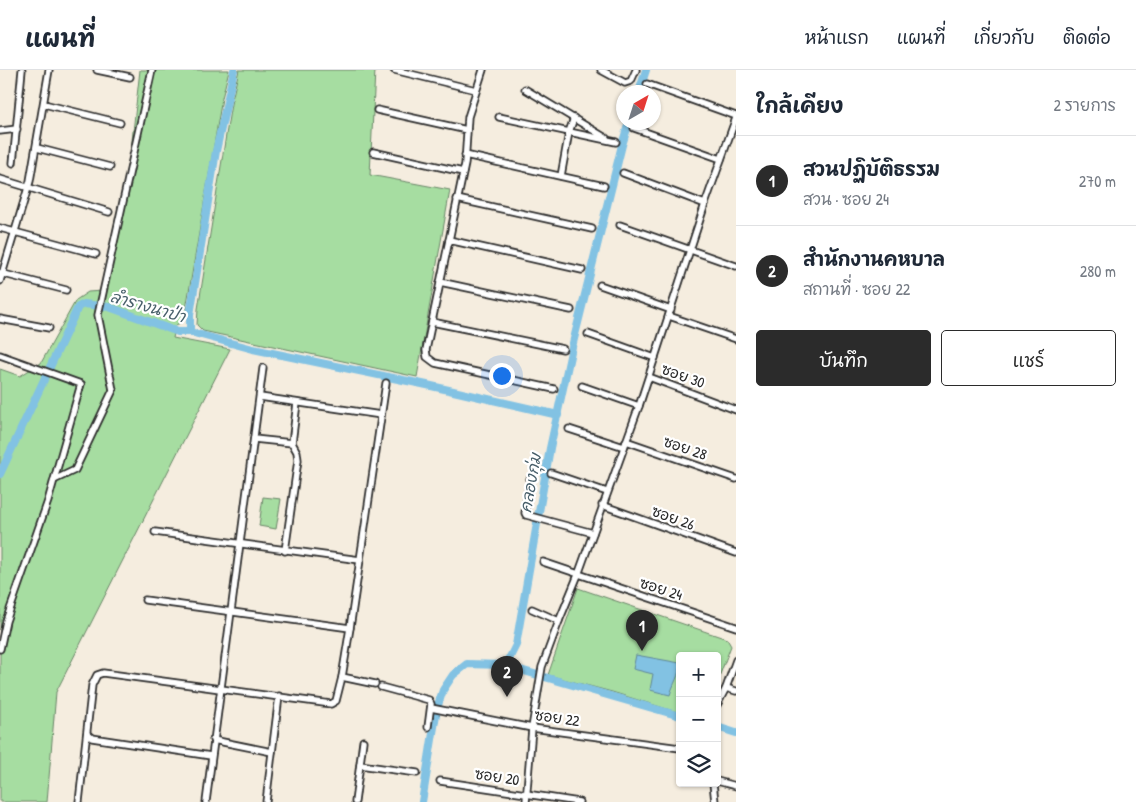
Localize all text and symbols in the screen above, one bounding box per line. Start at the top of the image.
text: แผนที่ [25,22,95,54]
text: หน้าแรก [805,25,869,50]
text: แผนที่ [897,25,945,50]
text: เกี่ยวกับ [973,25,1035,50]
text: ติดต่อ [1063,25,1111,50]
north arrow [616,85,661,130]
text: ใกล้เคียง [756,91,843,120]
text: 2 รายการ [1054,94,1116,116]
text: สวนปฏิบัติธรรม [803,156,940,182]
text: 1 [769,170,775,192]
text: 270 m [1079,170,1116,192]
text: สวน · ซอย 24 [803,188,889,210]
text: สำนักงานคหบาล [803,246,945,272]
text: 2 [768,260,776,282]
text: 280 m [1080,260,1116,282]
text: สถานที่ · ซอย 22 [803,278,910,300]
water label: ลำรางนาป่า [108,285,189,327]
button: บันทึก [756,330,931,386]
button: แชร์ [941,330,1116,386]
street label: ซอย 30 [659,358,708,393]
your location [489,363,515,389]
street label: ซอย 28 [660,430,710,465]
water label: คลองกุ่ม [514,451,548,515]
street label: ซอย 26 [649,500,698,535]
street label: ซอย 24 [637,572,686,605]
pin: 1 [626,610,658,651]
map controls [676,652,721,787]
button: + [676,652,721,697]
pin: 2 [491,656,523,697]
button: − [676,697,721,742]
street label: ซอย 22 [533,704,581,731]
button: layers [676,742,721,787]
street label: ซอย 20 [473,763,521,790]

